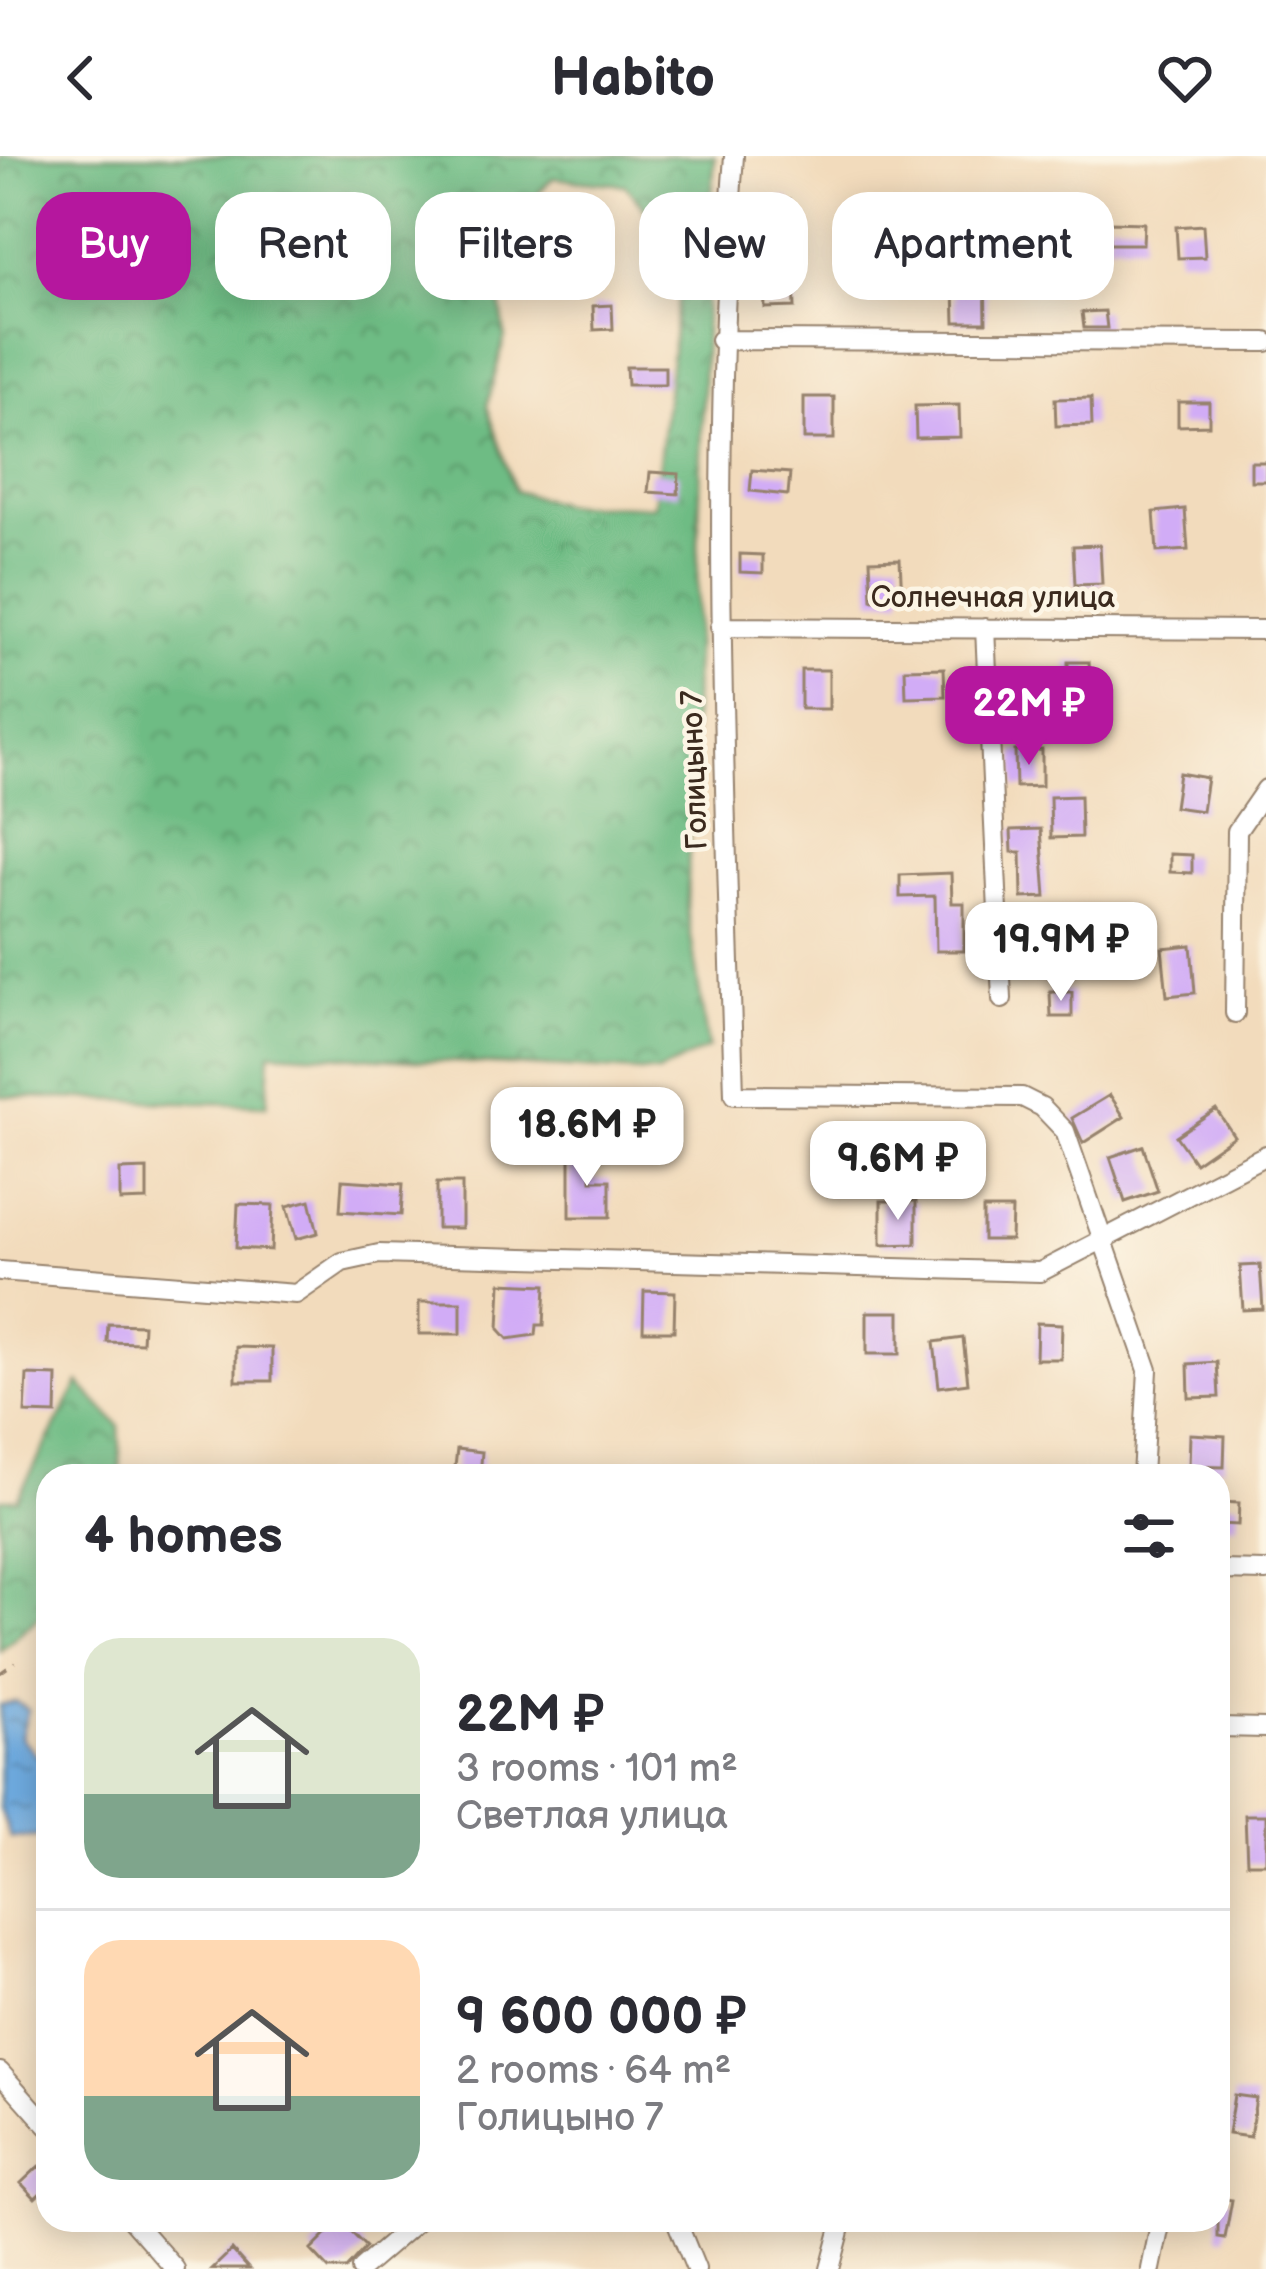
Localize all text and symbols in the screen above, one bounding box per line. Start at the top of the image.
icon: back [48,45,114,111]
icon: heart [1152,45,1218,111]
text: Habito [551,46,715,111]
chip: Buy [36,192,191,300]
chip: Rent [215,192,391,300]
chip: Filters [415,192,615,300]
chip: New [639,192,808,300]
chip: Apartment [832,192,1114,300]
street label: Солнечная улица [871,580,1115,616]
pin: 22M ₽ [945,666,1113,768]
text: 22M ₽ [972,681,1086,728]
street label: Голицыно 7 [674,689,716,850]
pin: 19.9M ₽ [950,902,1172,1004]
text: 19.9M ₽ [992,917,1130,964]
pin: 18.6M ₽ [476,1087,698,1189]
text: 18.6M ₽ [518,1102,656,1149]
pin: 9.6M ₽ [800,1121,996,1223]
text: 9.6M ₽ [837,1136,959,1183]
icon: filters [1116,1503,1182,1569]
text: 4 homes [84,1506,283,1567]
text: 22M ₽ [456,1685,605,1746]
icon: home [180,1686,324,1830]
text: 3 rooms · 101 m² [456,1746,738,1793]
text: Светлая улица [456,1793,728,1840]
text: 9 600 000 ₽ [456,1987,747,2048]
icon: home [180,1988,324,2132]
text: 2 rooms · 64 m² [456,2048,731,2095]
text: Голицыно 7 [456,2095,664,2142]

